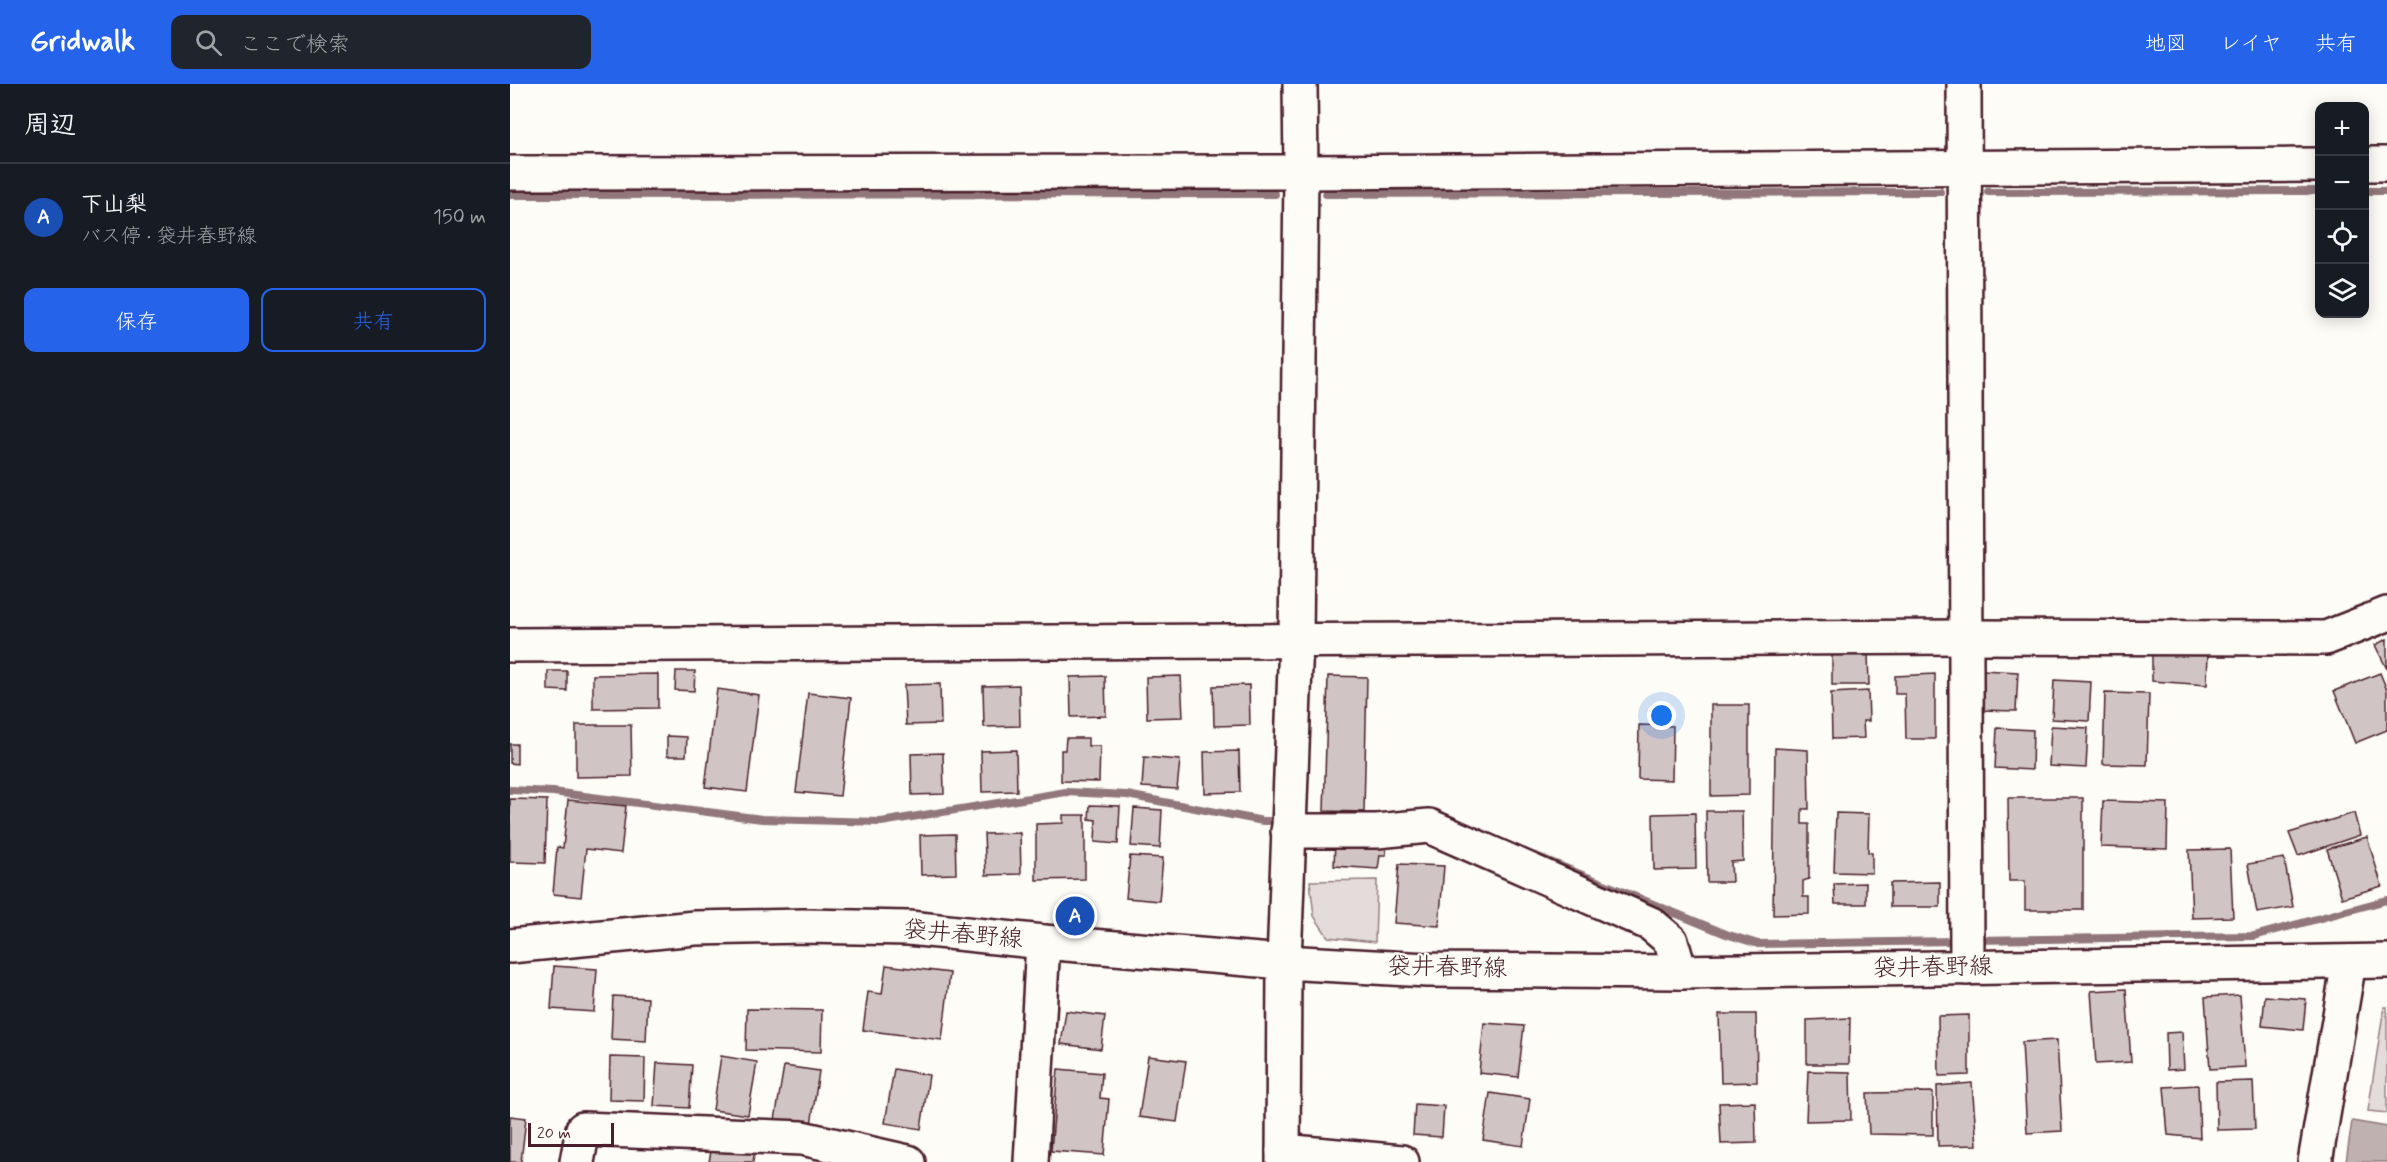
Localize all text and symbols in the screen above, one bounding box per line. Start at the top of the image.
search box [171,15,591,69]
text: Gridwalk [30,24,135,61]
icon: search [192,26,225,59]
text: 地図 [2145,30,2187,58]
text: レイヤ [2220,30,2282,58]
text: 共有 [2315,30,2357,58]
text: ここで検索 [240,31,350,59]
map controls [2315,102,2369,318]
button: + [2315,102,2369,156]
text: 周辺 [24,109,76,143]
button: − [2315,156,2369,210]
text: 下山梨 [81,191,147,219]
text: A [37,204,50,231]
text: 150 m [433,204,486,231]
button: locate [2315,210,2369,264]
text: バス停 · 袋井春野線 [81,223,256,250]
button: layers [2315,264,2369,318]
button: 保存 [24,288,249,352]
button: 共有 [261,288,486,352]
your location [1647,701,1676,730]
pin: A [1056,894,1094,938]
street label: 袋井春野線 [902,914,1024,956]
street label: 袋井春野線 [1387,951,1507,985]
street label: 袋井春野線 [1873,951,1993,985]
scale bar [528,1120,614,1148]
text: 20 m [537,1123,571,1144]

